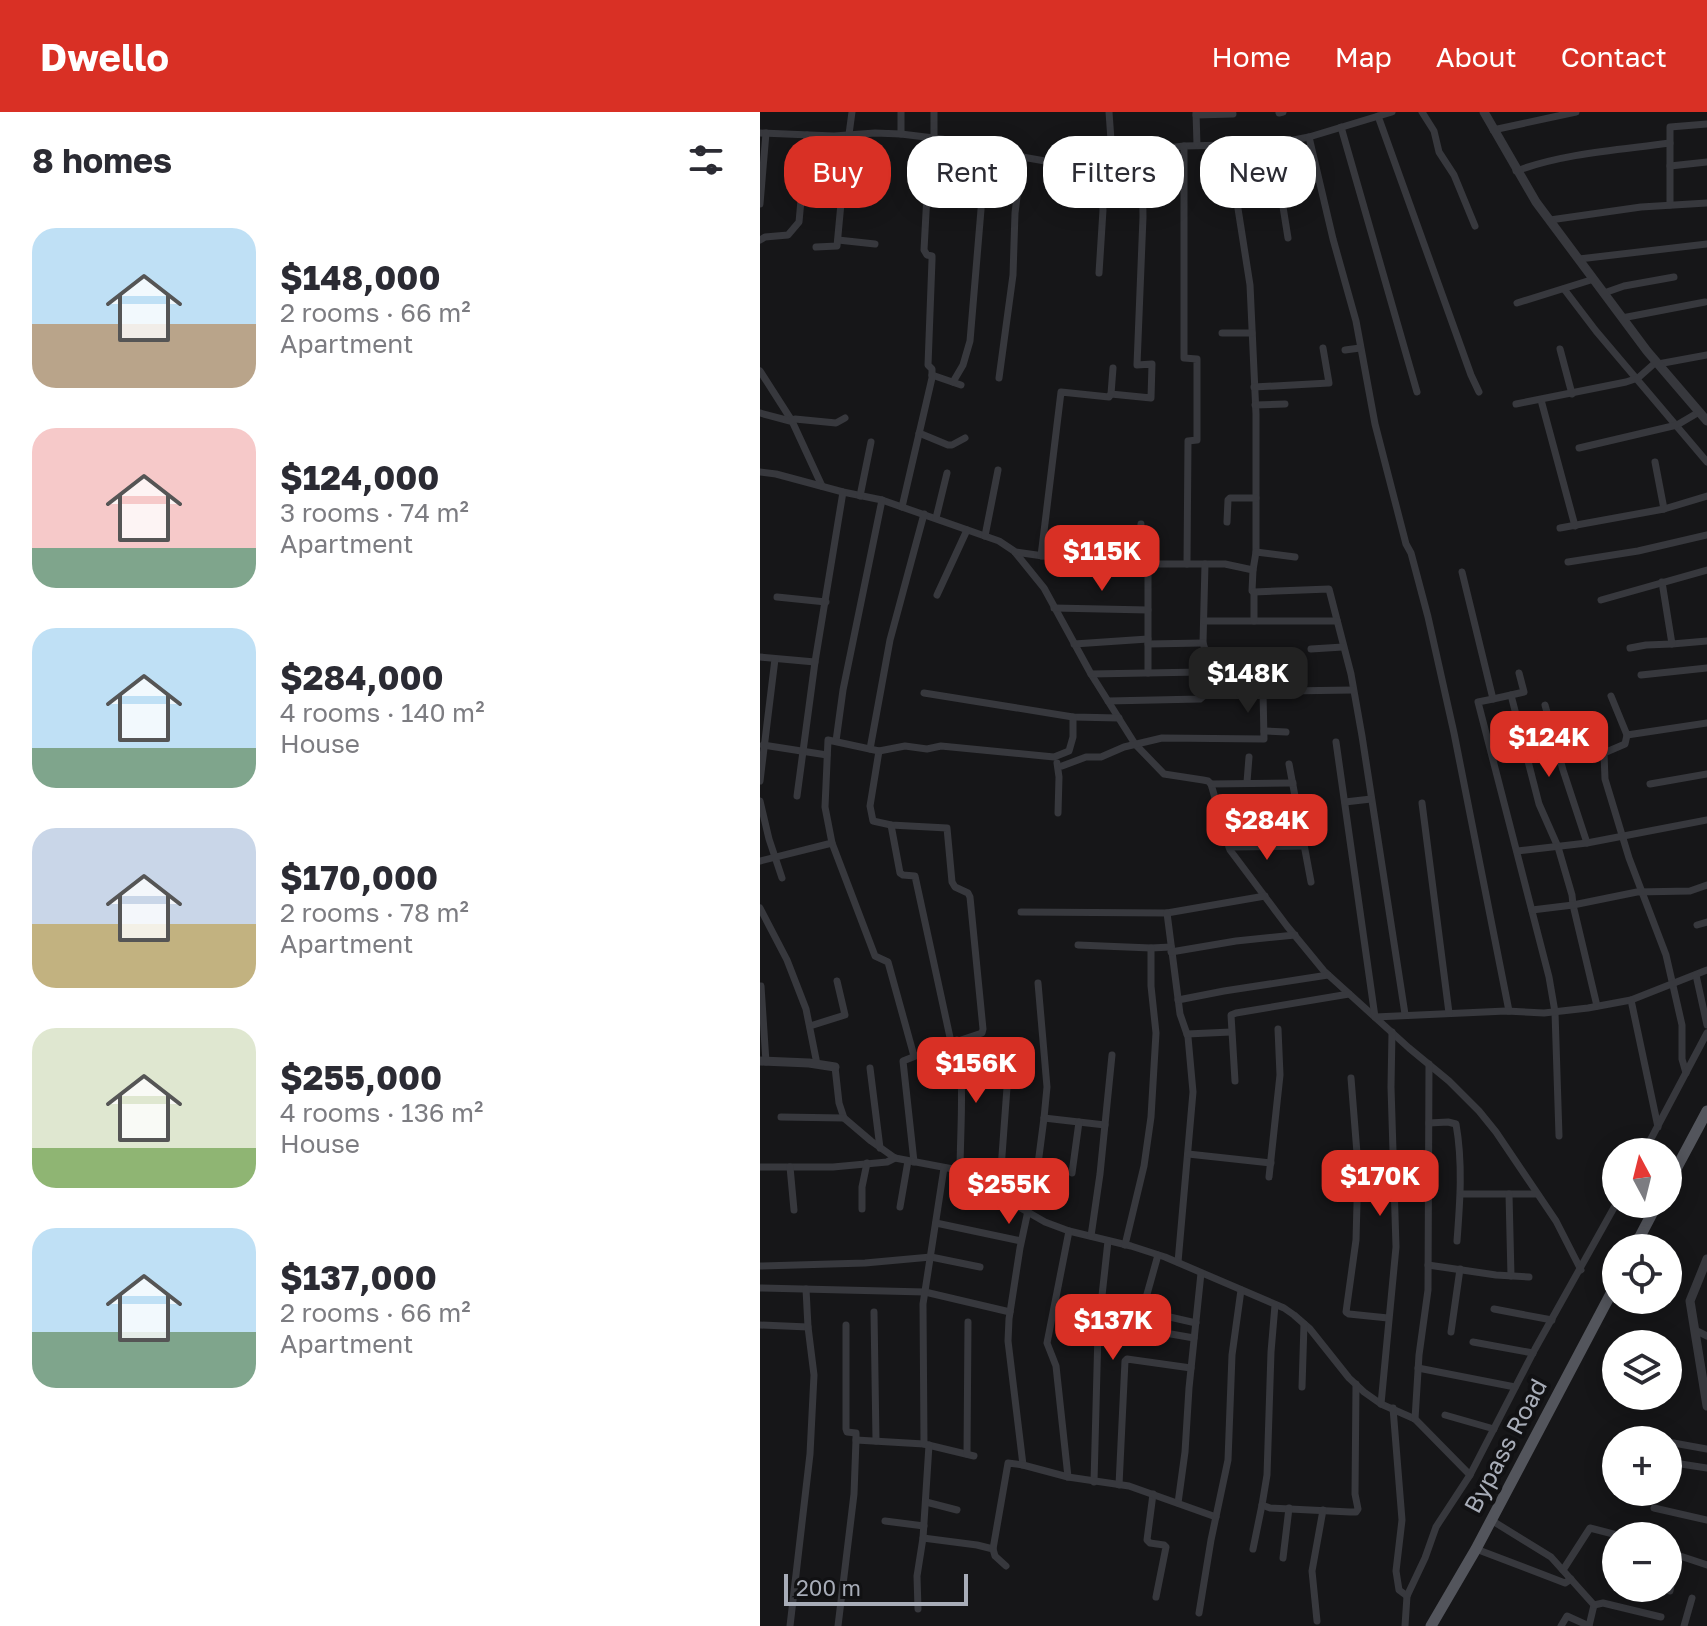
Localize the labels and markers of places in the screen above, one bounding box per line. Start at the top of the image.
pin: $115K [1046,525,1158,593]
pin: $148K [1192,647,1304,715]
pin: $124K [1493,711,1605,779]
pin: $284K [1211,794,1323,862]
pin: $156K [920,1037,1032,1105]
pin: $170K [1324,1150,1436,1218]
pin: $255K [953,1158,1065,1226]
pin: $137K [1057,1294,1169,1362]

